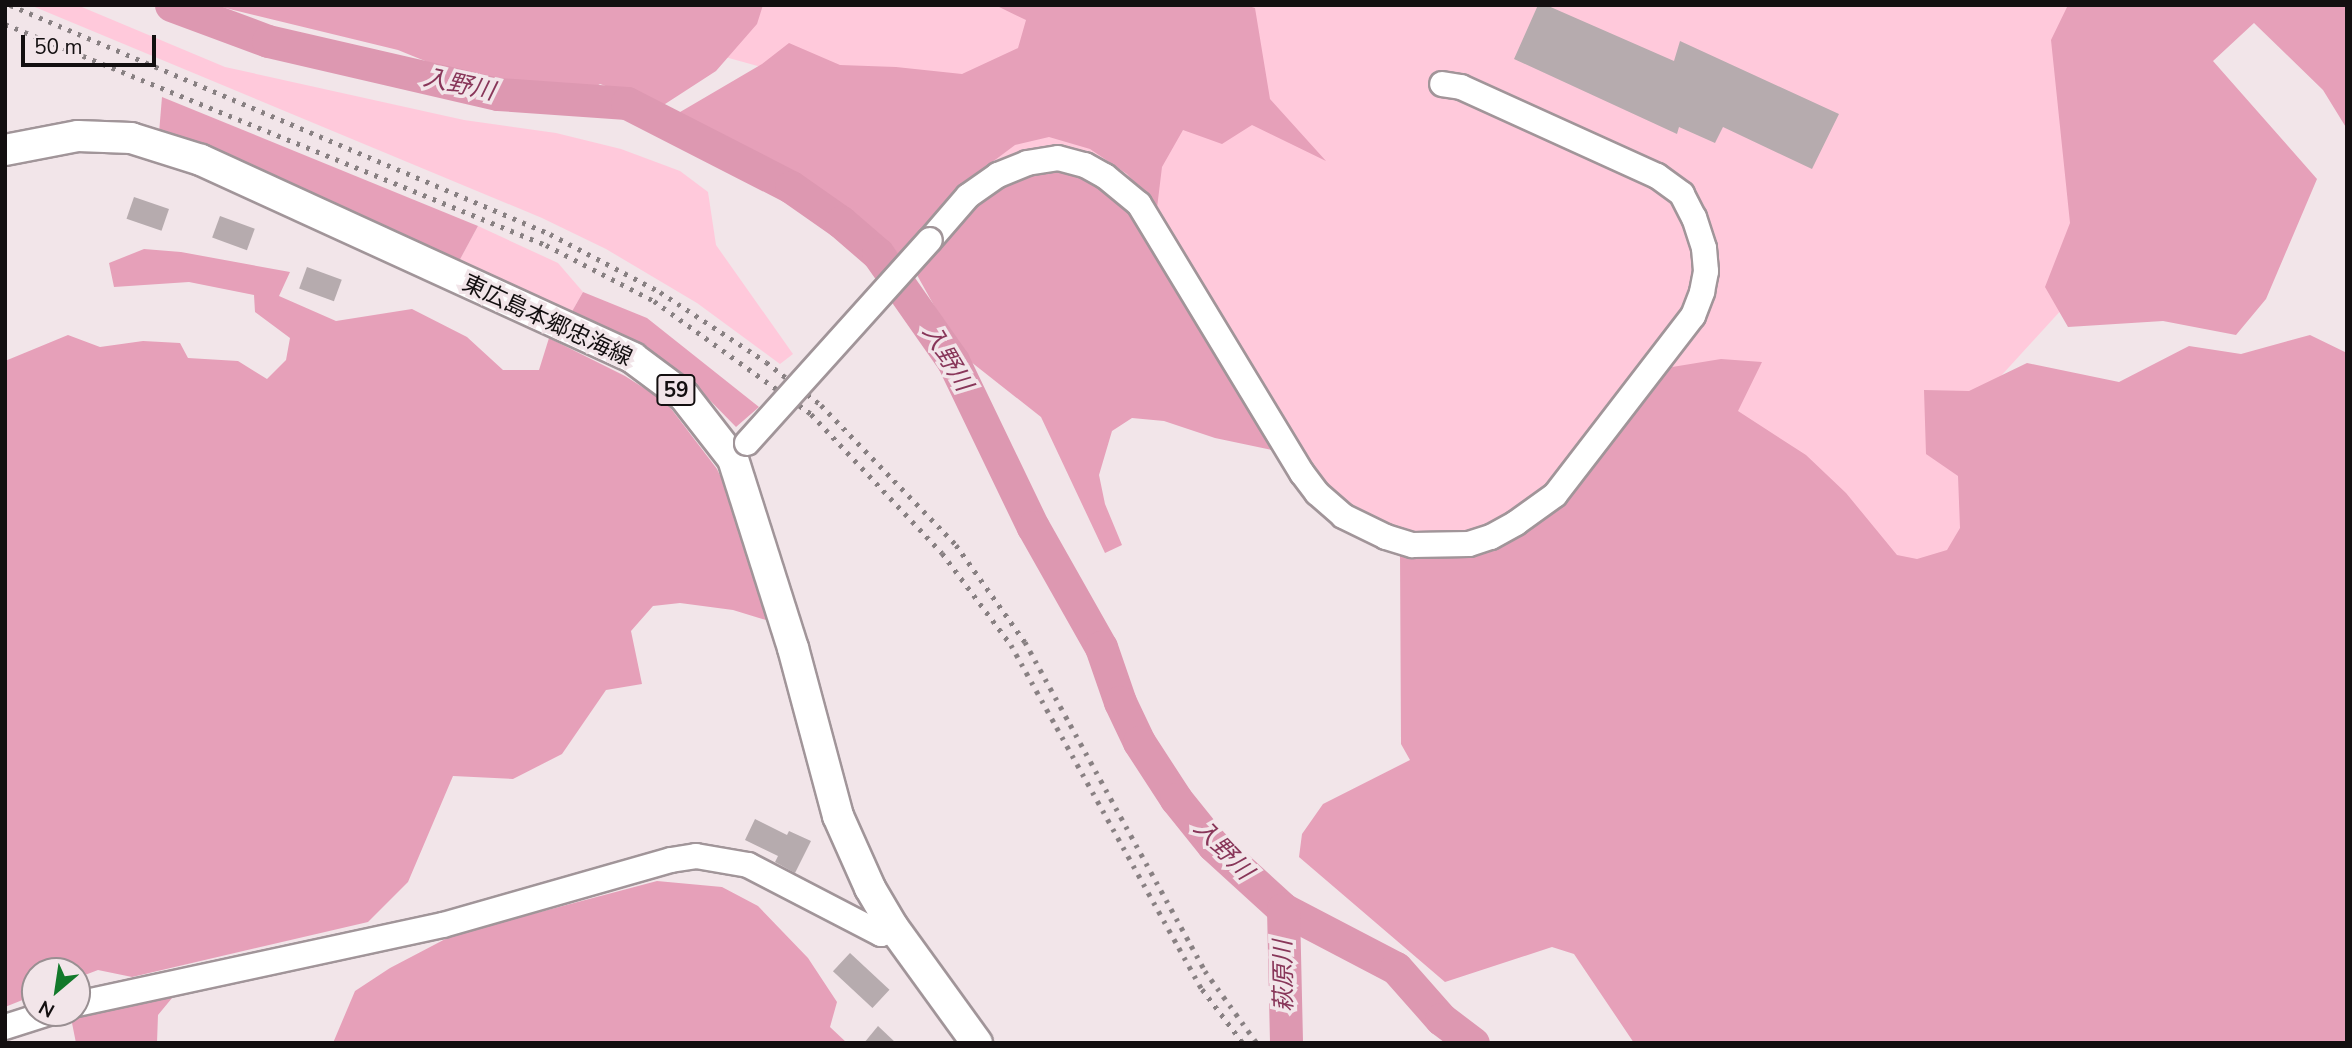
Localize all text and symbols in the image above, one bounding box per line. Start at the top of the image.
scale bar [24,21,159,65]
text: 50 m [34,33,83,61]
water label: 入野川 [421,63,497,107]
street label: 東広島本郷忠海線 [458,270,636,372]
water label: 入野川 [916,320,978,396]
road number: 59 [655,372,697,408]
water label: 入野川 [1188,814,1258,886]
water label: 萩原川 [1269,940,1299,1012]
north arrow [21,957,91,1027]
text: N [34,994,59,1023]

